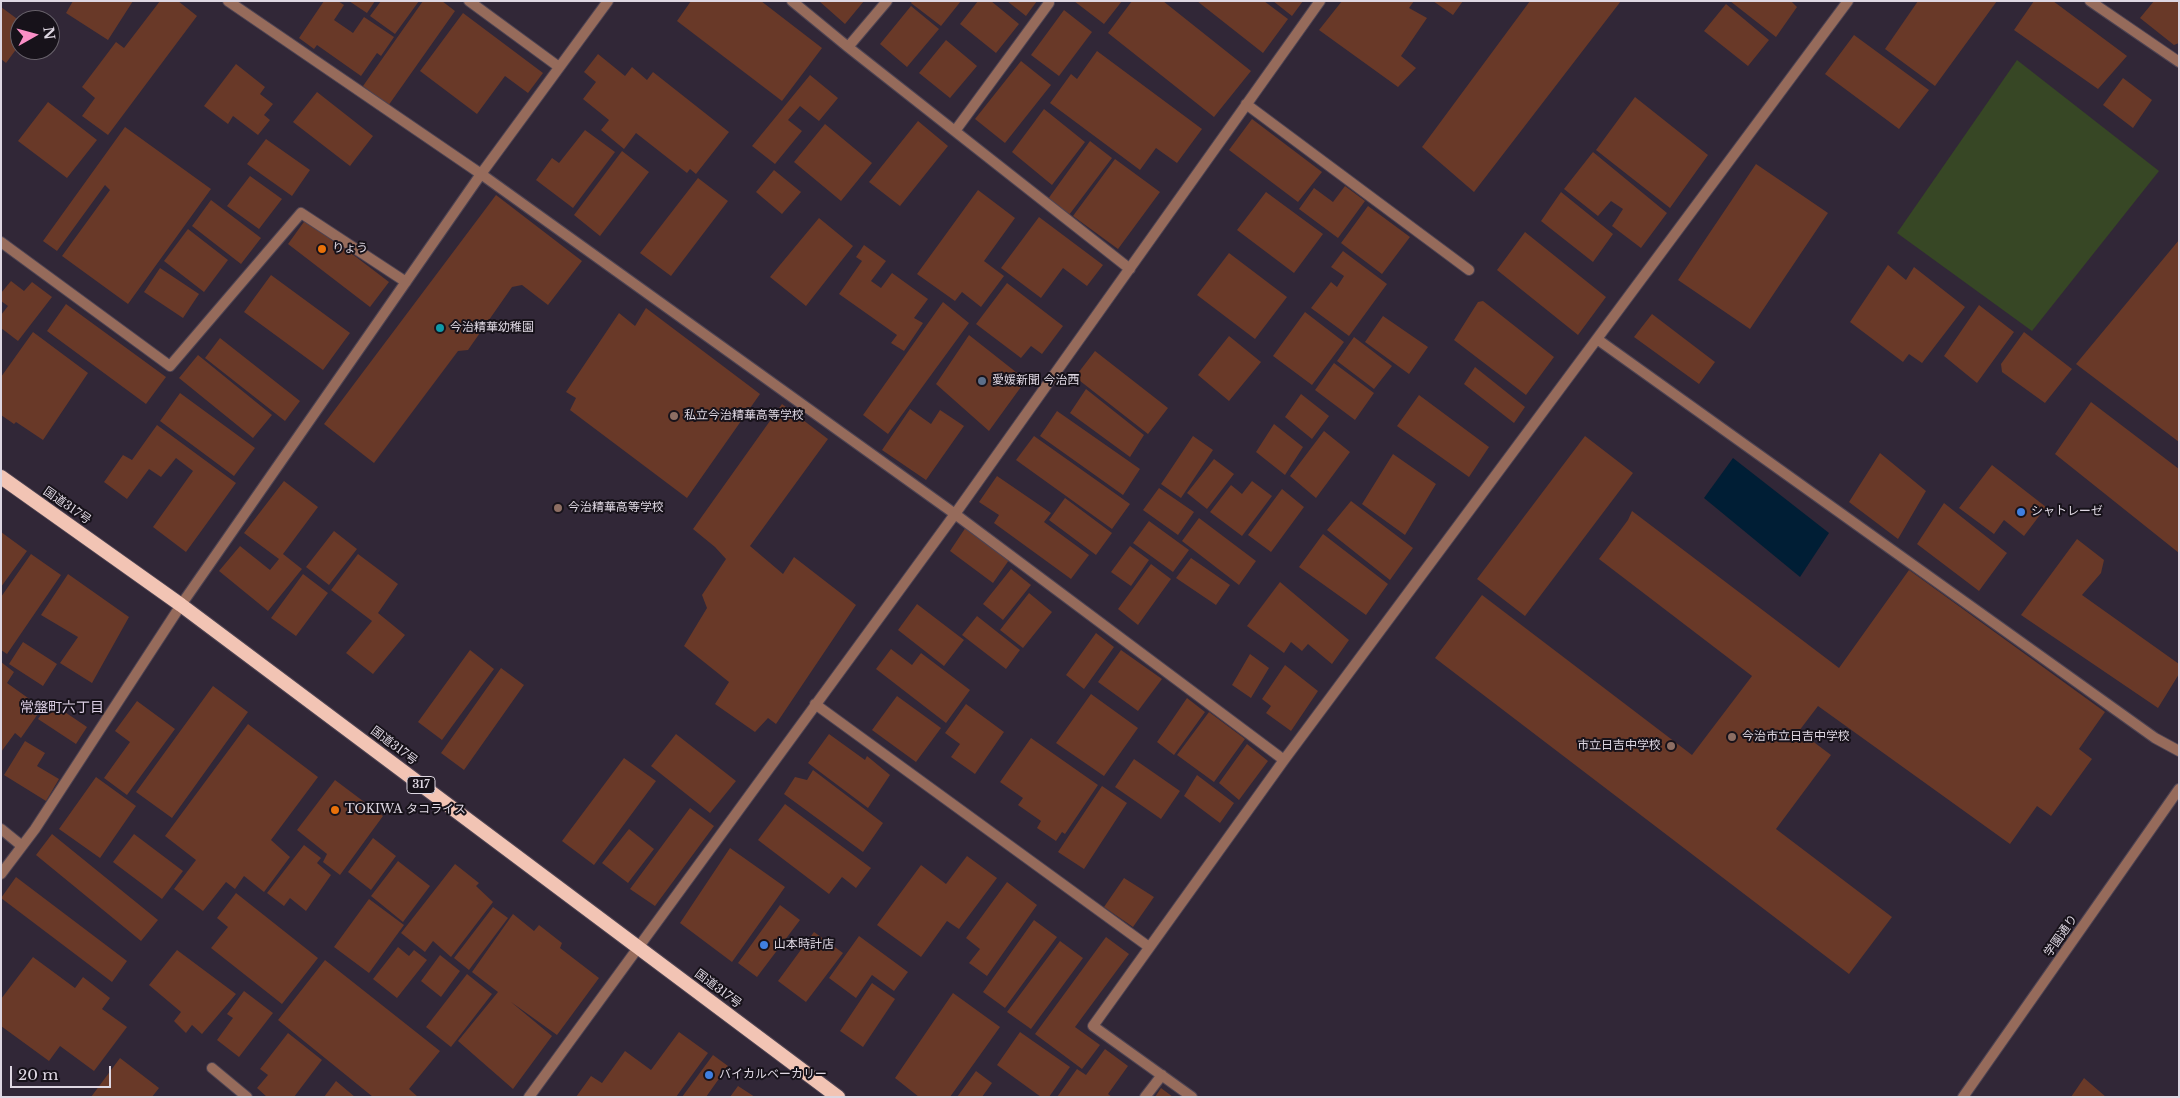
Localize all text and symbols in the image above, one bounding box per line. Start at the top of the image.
north arrow [10,10,60,60]
text: N [39,26,59,41]
place label: りょう [332,242,368,256]
marker: りょう [316,243,328,255]
place label: 今治精華幼稚園 [450,321,534,335]
marker: 今治精華幼稚園 [434,322,446,334]
place label: 愛媛新聞 今治西 [992,374,1079,388]
marker: 愛媛新聞 今治西 [976,375,988,387]
place label: 私立今治精華高等学校 [684,409,804,423]
marker: 私立今治精華高等学校 [668,410,680,422]
street label: 国道317号 [40,484,94,528]
place label: 今治精華高等学校 [568,501,664,515]
marker: 今治精華高等学校 [552,502,564,514]
place label: シャトレーゼ [2031,505,2103,519]
marker: シャトレーゼ [2015,506,2027,518]
district label: 常盤町六丁目 [20,700,104,716]
street label: 国道317号 [368,724,420,768]
place label: 今治市立日吉中学校 [1742,730,1850,744]
marker: 今治市立日吉中学校 [1726,731,1738,743]
place label: 市立日吉中学校 [1577,739,1661,753]
marker: 市立日吉中学校 [1665,740,1677,752]
road number: 317 [407,776,435,794]
place label: TOKIWA タコライス [345,803,466,817]
marker: TOKIWA タコライス [329,804,341,816]
street label: 学園通り [2041,912,2081,960]
place label: 山本時計店 [774,938,834,952]
marker: 山本時計店 [758,939,770,951]
street label: 国道317号 [692,967,744,1011]
scale bar [12,1056,114,1088]
text: 20 m [18,1065,58,1084]
place label: バイカルベーカリー [719,1068,827,1082]
marker: バイカルベーカリー [703,1069,715,1081]

